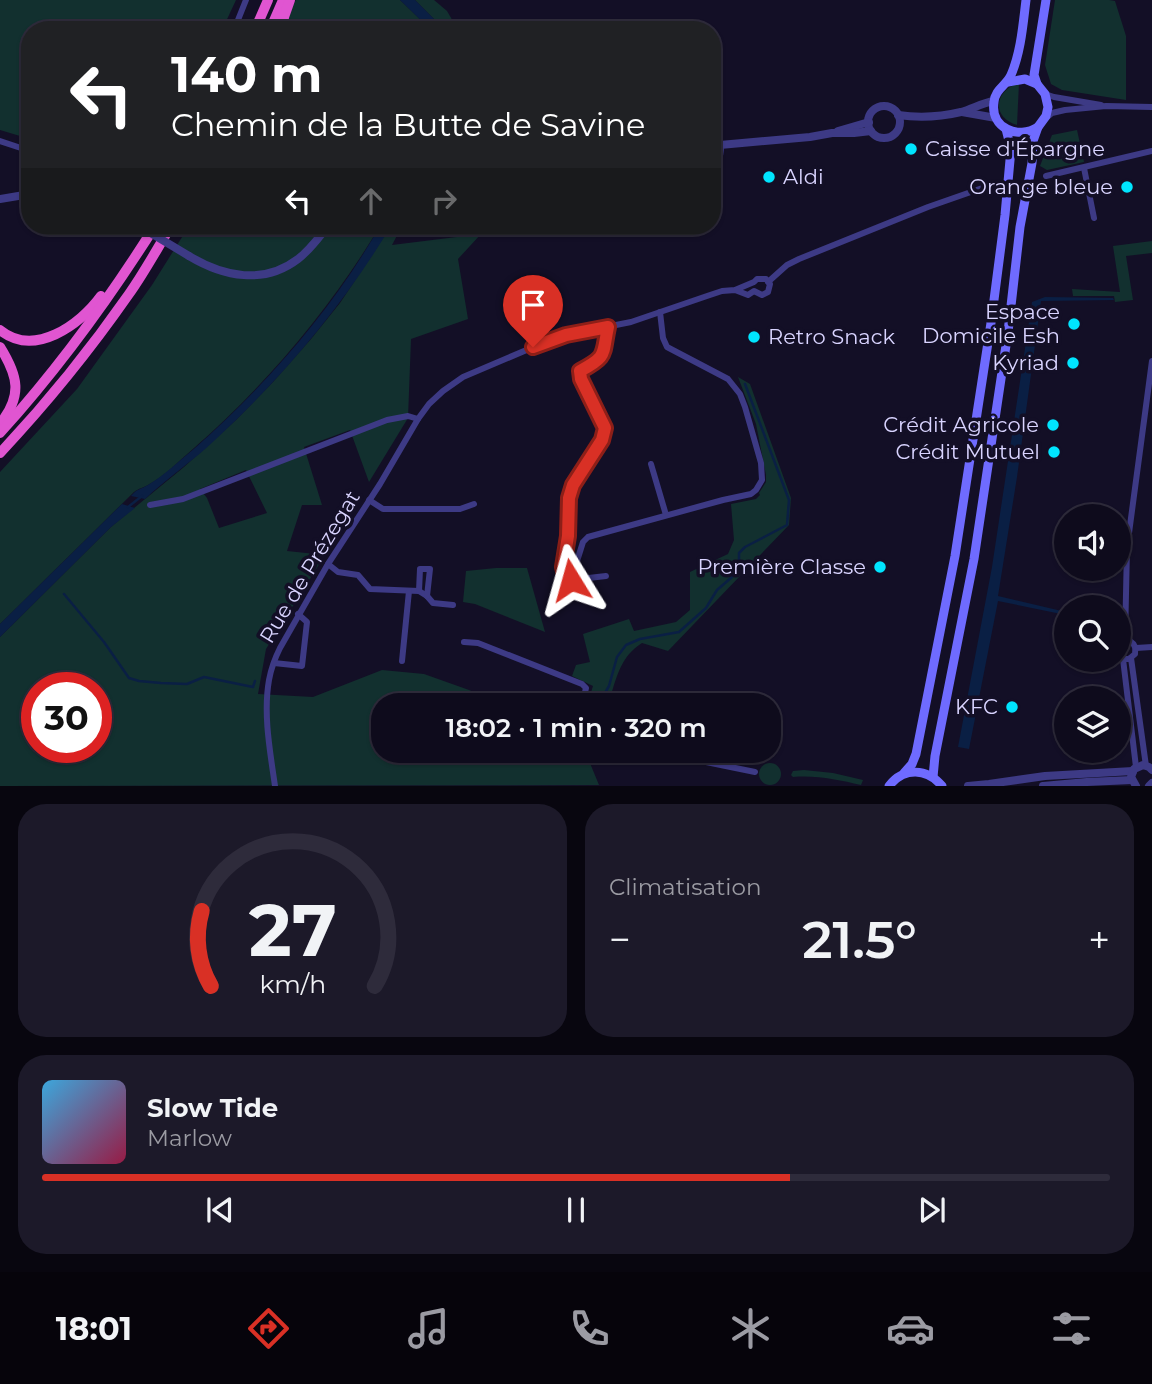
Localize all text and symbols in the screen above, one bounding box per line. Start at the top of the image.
text: 140 m [171,45,323,104]
icon: left [56,49,147,140]
text: Chemin de la Butte de Savine [171,105,645,144]
place label: Caisse d'Épargne [925,136,1105,161]
marker: Caisse d'Épargne [903,141,919,157]
place label: Aldi [783,164,824,189]
marker: Aldi [761,169,777,185]
place label: Orange bleue [969,174,1113,199]
marker: Orange bleue [1119,179,1135,195]
icon: left [279,182,317,220]
icon: ahead [352,182,390,220]
icon: right [425,182,463,220]
pin [503,275,563,347]
icon: arrive [514,286,552,324]
place label: Espace Domicile Esh [922,299,1060,348]
marker: Espace Domicile Esh [1066,316,1082,332]
place label: Retro Snack [768,324,895,349]
marker: Retro Snack [746,329,762,345]
place label: Kyriad [992,350,1059,375]
marker: Kyriad [1065,355,1081,371]
place label: Crédit Agricole [883,412,1039,437]
marker: Crédit Agricole [1045,417,1061,433]
place label: Crédit Mutuel [895,439,1040,464]
marker: Crédit Mutuel [1046,444,1062,460]
street label: Rue de Prézegat [254,486,365,648]
map controls [1054,504,1131,763]
button: sound [1054,504,1131,581]
position arrow [534,543,608,617]
place label: Première Classe [697,554,866,579]
marker: Première Classe [872,559,888,575]
button: search [1054,595,1131,672]
speed limit sign: 30 [21,672,112,763]
button: layers [1054,686,1131,763]
place label: KFC [955,694,998,719]
marker: KFC [1004,699,1020,715]
text: 18:02 · 1 min · 320 m [445,712,707,744]
text: Climatisation [609,873,761,901]
text: 27 [248,887,337,975]
text: 21.5° [802,908,917,971]
text: − [609,916,631,963]
text: + [1088,916,1110,963]
text: km/h [259,969,326,999]
text: Slow Tide [147,1092,278,1124]
text: Marlow [147,1124,232,1152]
icon: previous [201,1191,239,1229]
icon: pause [557,1191,595,1229]
icon: next [913,1191,951,1229]
icon: directions [244,1304,293,1353]
icon: music [404,1304,453,1353]
icon: phone [565,1304,614,1353]
icon: climate [726,1304,775,1353]
icon: car [886,1304,935,1353]
icon: filters [1047,1304,1096,1353]
text: 18:01 [56,1309,132,1348]

